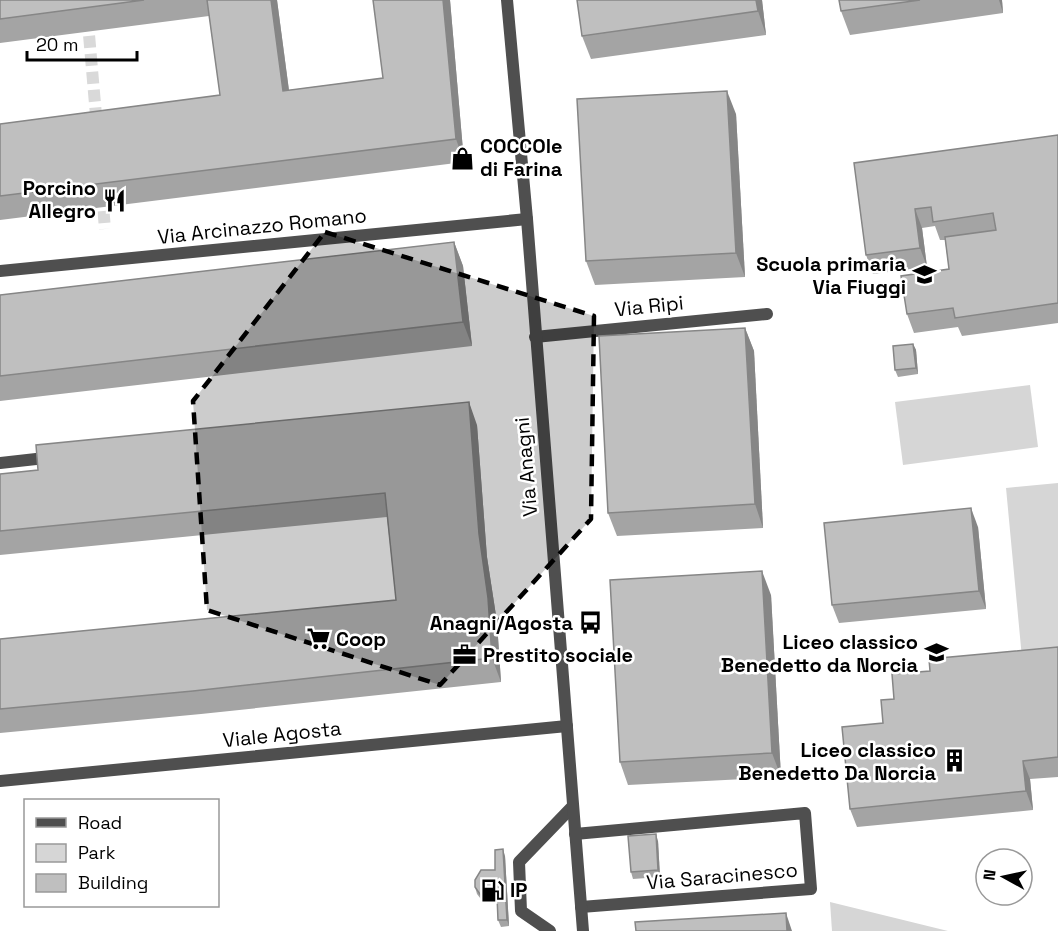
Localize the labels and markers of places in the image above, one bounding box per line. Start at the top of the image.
place label: COCCOle di Farina [480,133,563,182]
shop icon: COCCOle di Farina [449,145,475,171]
place label: Porcino Allegro [23,175,96,224]
restaurant icon: Porcino Allegro [101,187,127,213]
place label: Scuola primaria Via Fiuggi [756,251,906,300]
school or university icon: Scuola primaria Via Fiuggi [911,262,937,288]
place label: Anagni/Agosta [430,610,573,636]
bus stop icon: Anagni/Agosta [578,610,604,636]
supermarket icon: Coop [305,626,331,652]
place label: Coop [336,626,386,652]
place label: Liceo classico Benedetto da Norcia [721,629,918,678]
school or university icon: Liceo classico Benedetto da Norcia [923,640,949,666]
office icon: Prestito sociale [452,642,478,668]
place label: Prestito sociale [483,642,633,668]
place label: Liceo classico Benedetto Da Norcia [738,737,936,786]
building icon: Liceo classico Benedetto Da Norcia [941,748,967,774]
fuel station icon: IP [479,877,505,903]
place label: IP [510,877,527,903]

